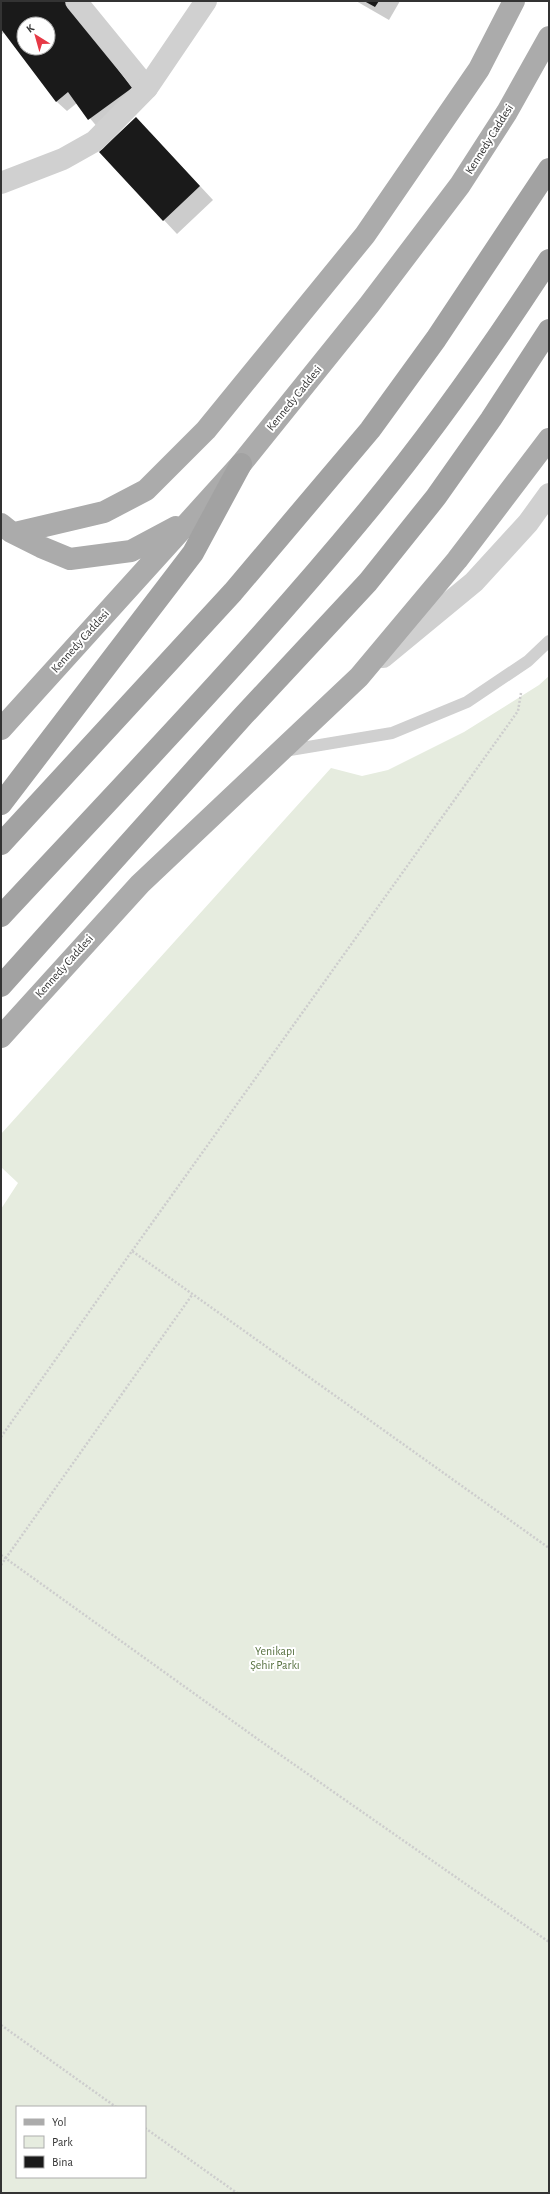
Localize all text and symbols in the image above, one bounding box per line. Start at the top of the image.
north arrow [16,16,56,56]
text: K [24,22,37,35]
street label: Kennedy Caddesi [463,102,516,177]
street label: Kennedy Caddesi [264,363,325,433]
street label: Kennedy Caddesi [49,607,112,675]
street label: Kennedy Caddesi [33,932,96,1000]
park label: Yenikapı Şehir Parkı [250,1645,300,1671]
legend [16,2106,146,2178]
text: Yol [52,2116,66,2128]
text: Park [52,2136,73,2148]
text: Bina [52,2156,74,2168]

